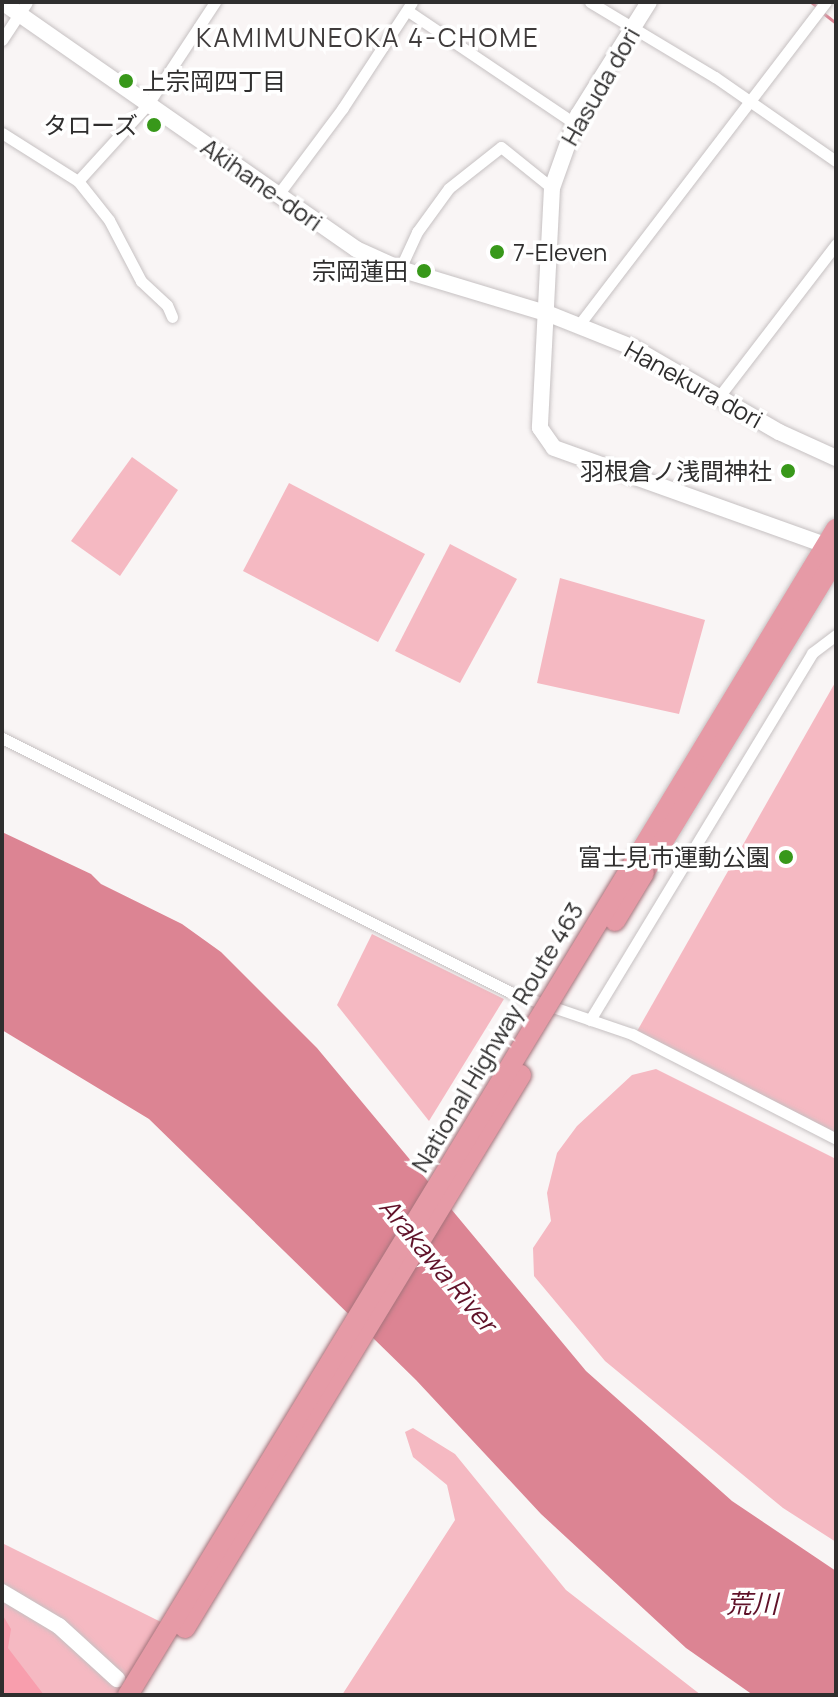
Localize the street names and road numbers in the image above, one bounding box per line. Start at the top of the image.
street label: Hasuda dori [555,22,645,150]
street label: Akihane-dori [196,132,328,236]
street label: Hanekura dori [620,334,768,434]
street label: National Highway Route 463 [405,897,589,1177]

